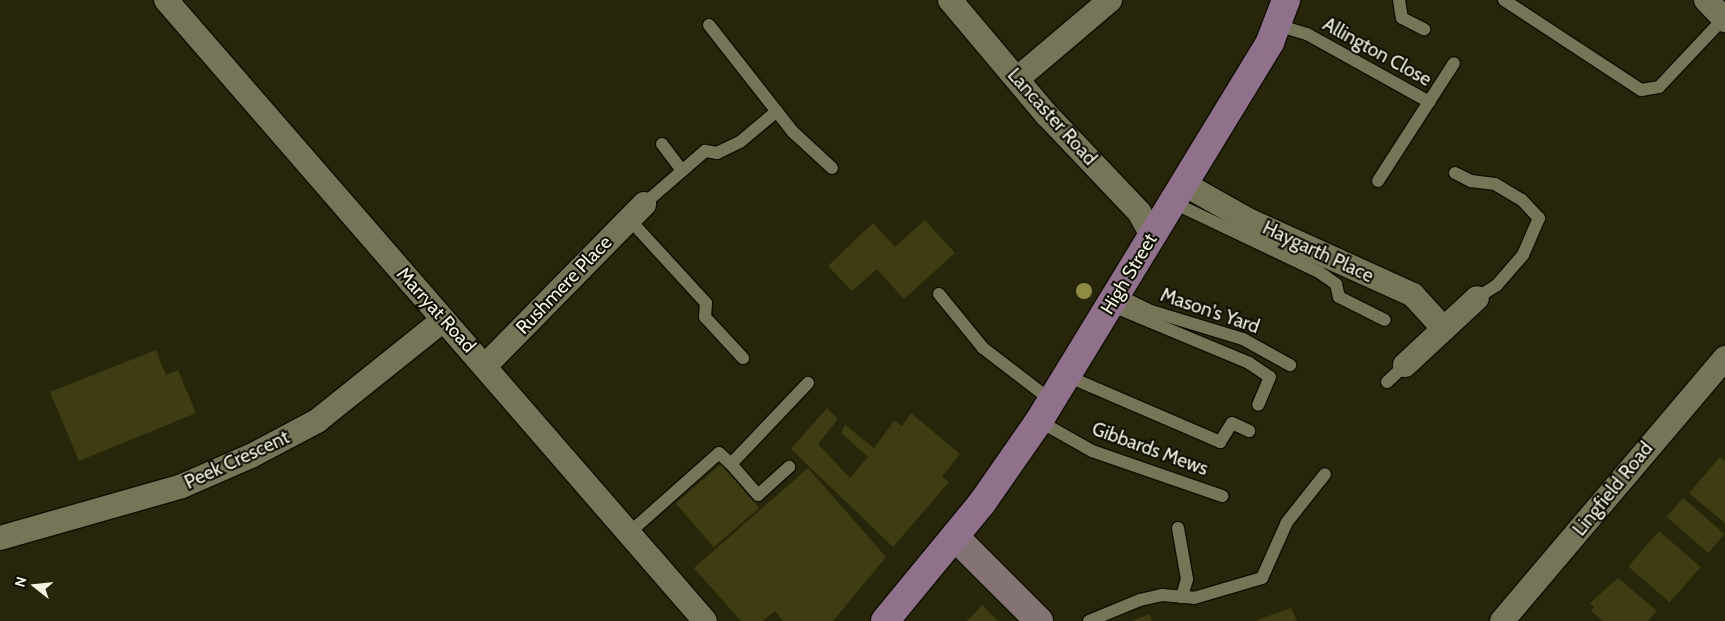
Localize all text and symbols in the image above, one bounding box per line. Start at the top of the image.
street label: Allington Close [1319,13,1435,91]
street label: Lancaster Road [1003,64,1101,170]
street label: Haygarth Place [1259,216,1377,288]
street label: High Street [1096,229,1162,319]
street label: Rushmere Place [511,231,617,339]
street label: Marryat Road [392,263,480,357]
street label: Mason's Yard [1158,283,1262,339]
street label: Gibbards Mews [1089,417,1211,481]
street label: Peek Crescent [181,426,293,494]
street label: Lingfield Road [1568,437,1658,541]
north arrow [10,561,60,611]
text: N [11,575,31,589]

